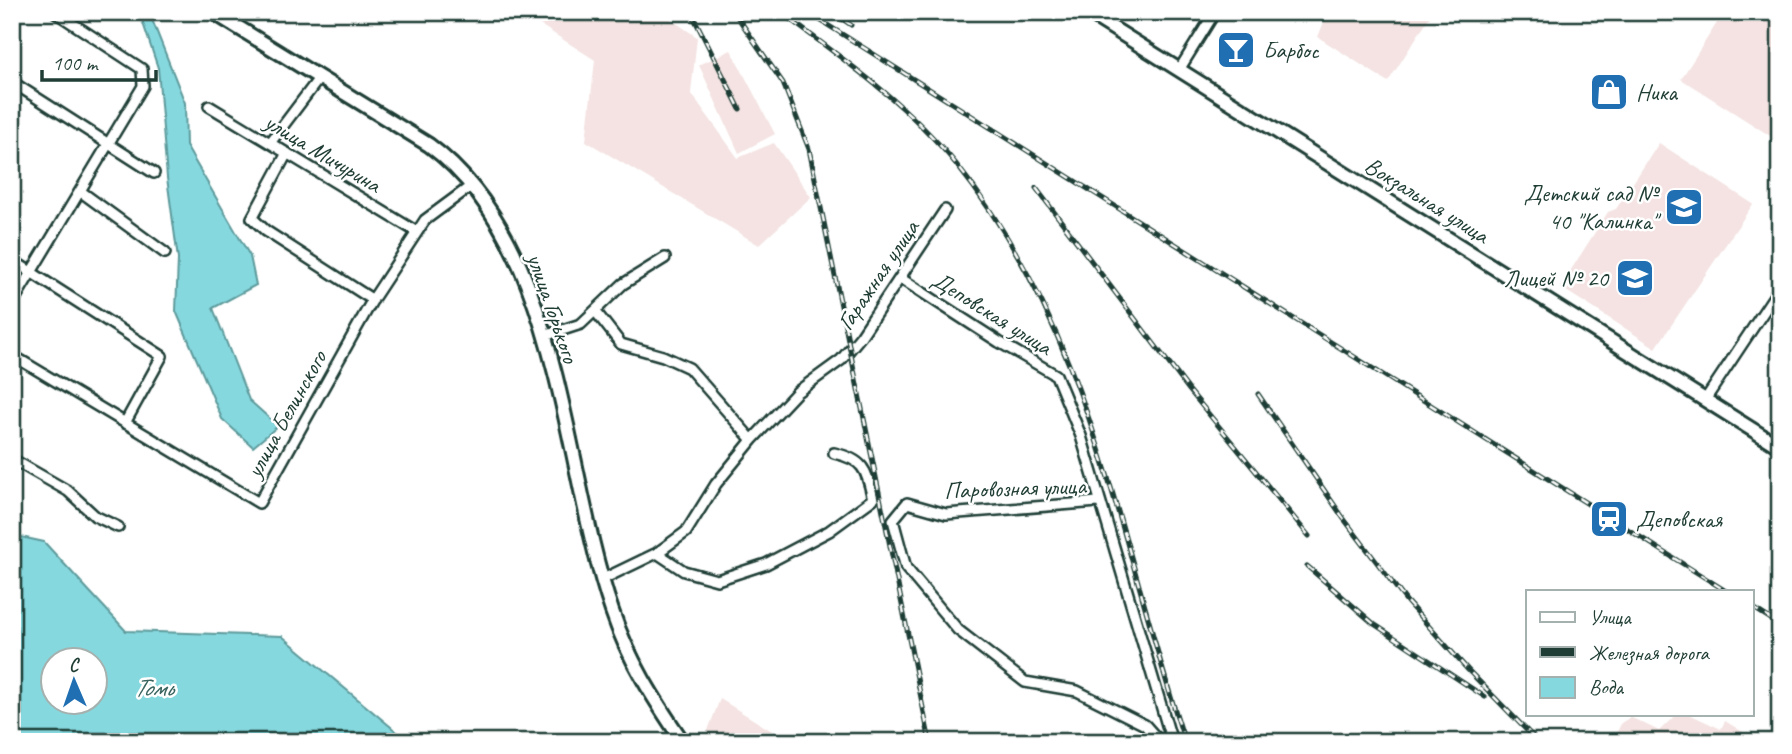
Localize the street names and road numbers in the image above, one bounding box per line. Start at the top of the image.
street label: улица Мичурина [258,106,388,200]
street label: Вокзальная улица [1359,150,1496,251]
street label: Гаражная улица [830,213,927,336]
street label: улица Горького [520,247,586,368]
street label: Деповская улица [926,264,1059,363]
street label: улица Белинского [238,344,334,484]
street label: Паровозная улица [944,470,1088,505]

